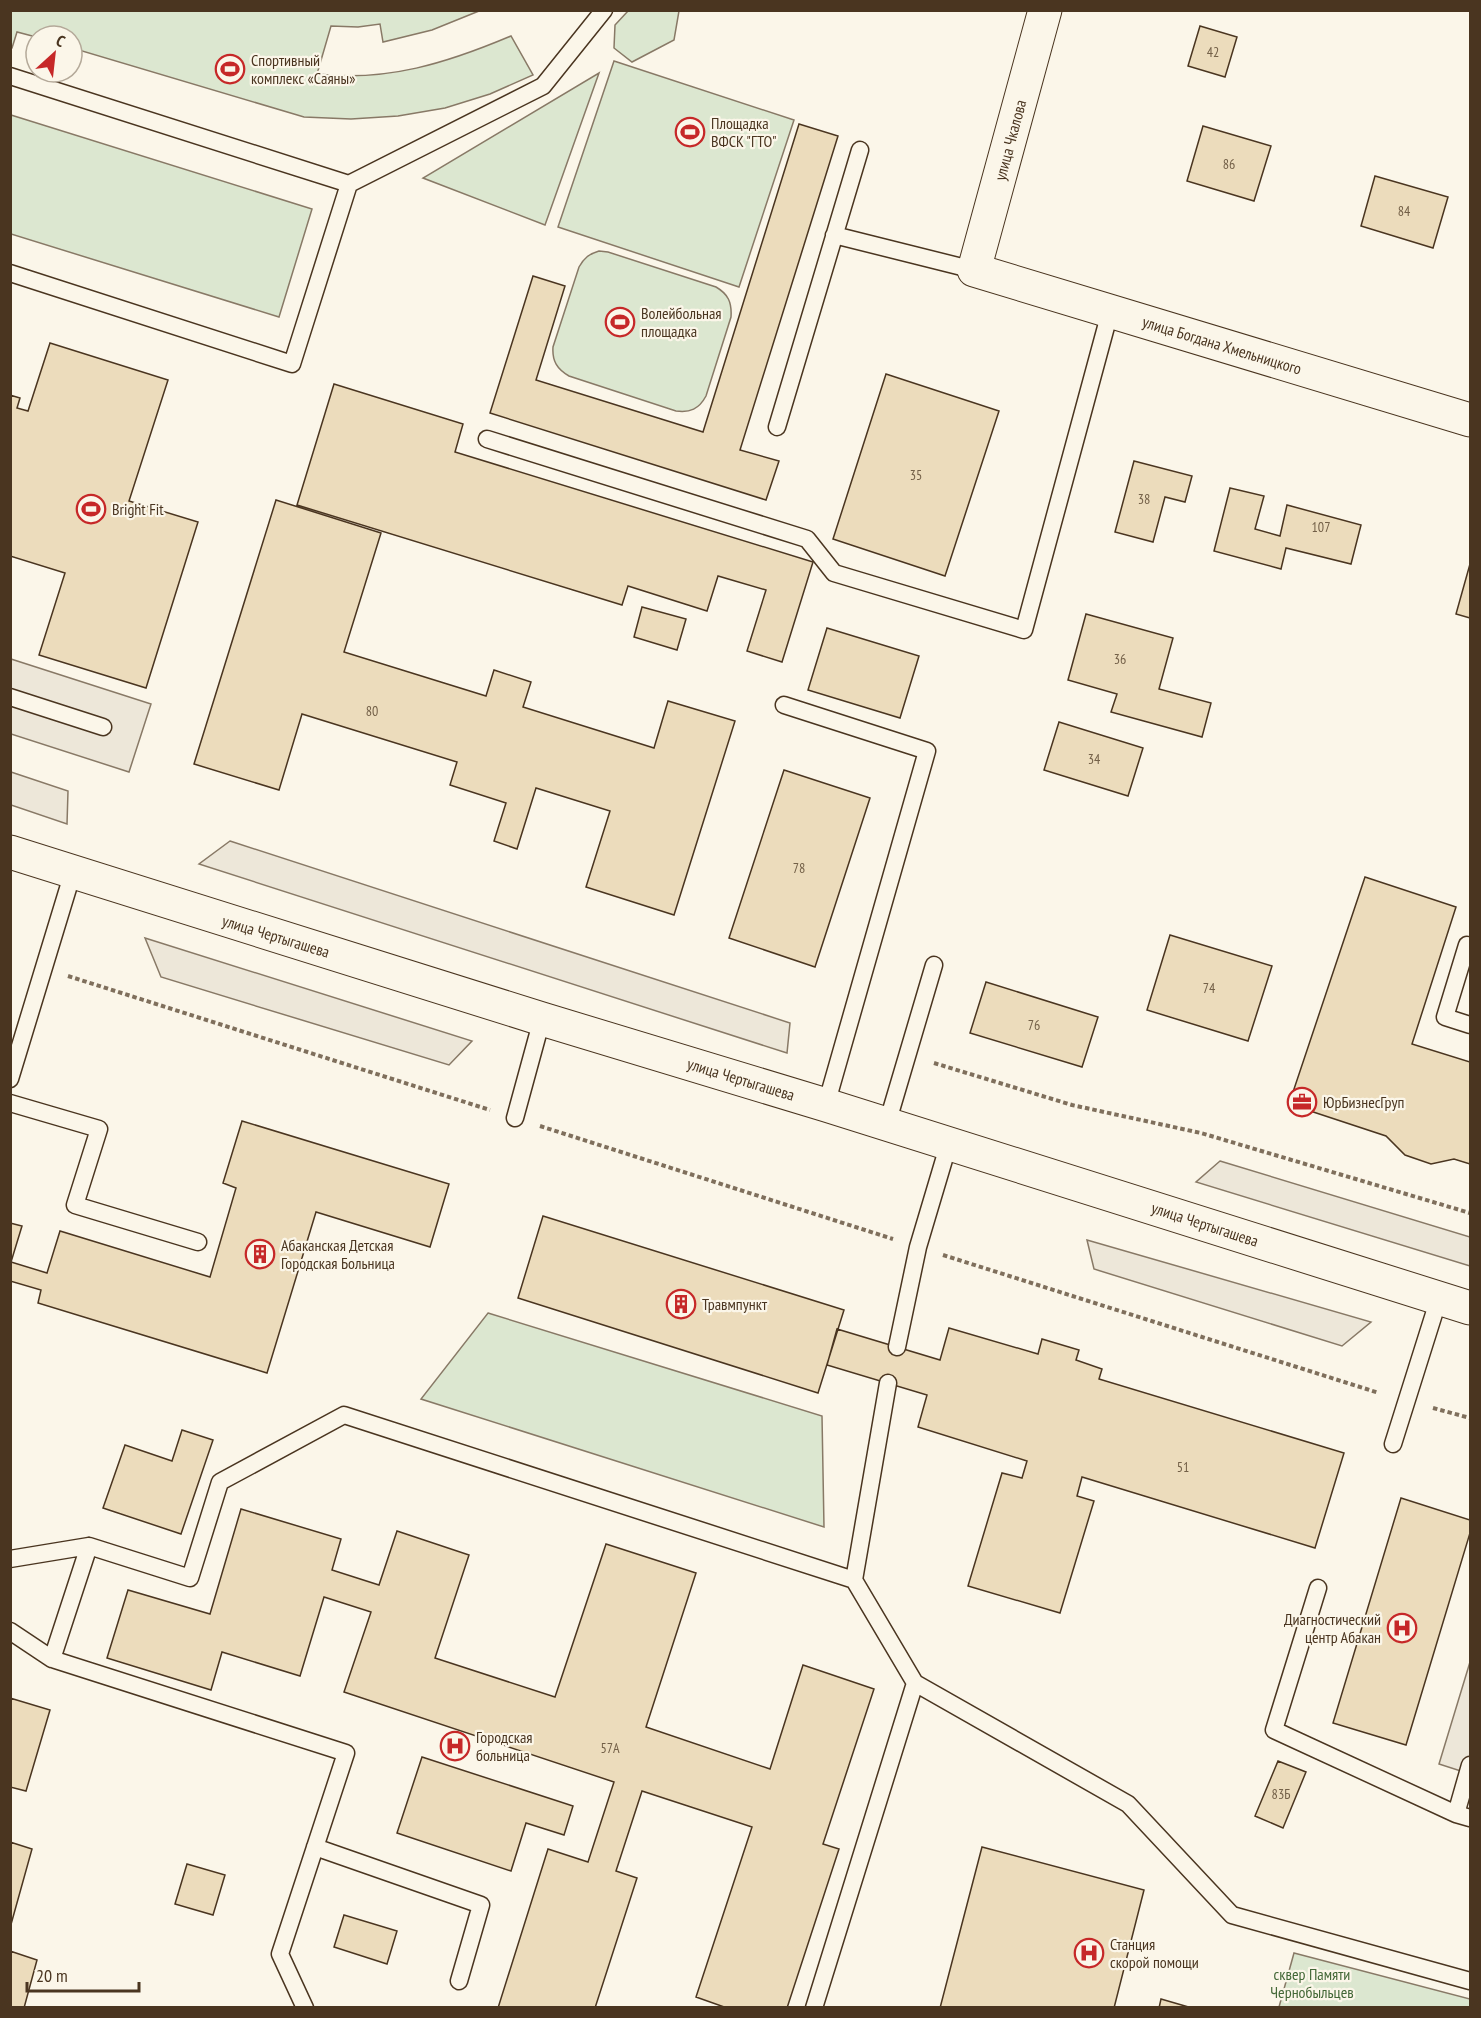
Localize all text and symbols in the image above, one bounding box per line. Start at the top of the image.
north arrow [24,24,84,84]
text: С [53,30,69,52]
house number: 42 [1207,43,1219,61]
place label: Спортивный комплекс «Саяны» [251,50,355,88]
sports icon: Спортивный комплекс «Саяны» [214,53,246,85]
street label: улица Чкалова [990,97,1030,183]
place label: Площадка ВФСК "ГТО" [711,113,777,151]
sports icon: Площадка ВФСК "ГТО" [674,116,706,148]
house number: 86 [1223,155,1235,173]
house number: 84 [1398,202,1411,220]
place label: Волейбольная площадка [641,303,722,341]
sports icon: Волейбольная площадка [604,306,636,338]
street label: улица Богдана Хмельницкого [1140,311,1304,379]
house number: 35 [910,466,922,484]
house number: 38 [1138,490,1150,508]
sports icon: Bright Fit [75,493,107,525]
place label: Bright Fit [112,499,164,519]
house number: 107 [1312,518,1330,536]
house number: 36 [1114,650,1126,668]
house number: 80 [366,702,378,720]
house number: 34 [1088,750,1101,768]
house number: 78 [793,859,805,877]
street label: улица Чертыгашева [220,910,332,962]
house number: 74 [1203,979,1216,997]
house number: 76 [1028,1016,1040,1034]
street label: улица Чертыгашева [685,1053,797,1105]
office icon: ЮрБизнесГруп [1286,1086,1318,1118]
place label: ЮрБизнесГруп [1323,1092,1404,1112]
street label: улица Чертыгашева [1149,1197,1261,1251]
place label: Абаканская Детская Городская Больница [281,1235,395,1273]
building icon: Абаканская Детская Городская Больница [244,1238,276,1270]
building icon: Травмпункт [665,1288,697,1320]
place label: Травмпункт [702,1294,768,1314]
house number: 51 [1177,1458,1189,1476]
place label: Диагностический центр Абакан [1284,1609,1381,1647]
hospital icon: Диагностический центр Абакан [1386,1612,1418,1644]
place label: Городская больница [476,1727,533,1765]
hospital icon: Городская больница [439,1730,471,1762]
house number: 57А [600,1739,620,1757]
house number: 83Б [1272,1785,1290,1803]
place label: Станция скорой помощи [1110,1934,1199,1972]
hospital icon: Станция скорой помощи [1073,1937,1105,1969]
scale bar [27,1955,140,1993]
text: 20 m [36,1964,68,1987]
park label: сквер Памяти Чернобыльцев [1270,1964,1354,2002]

